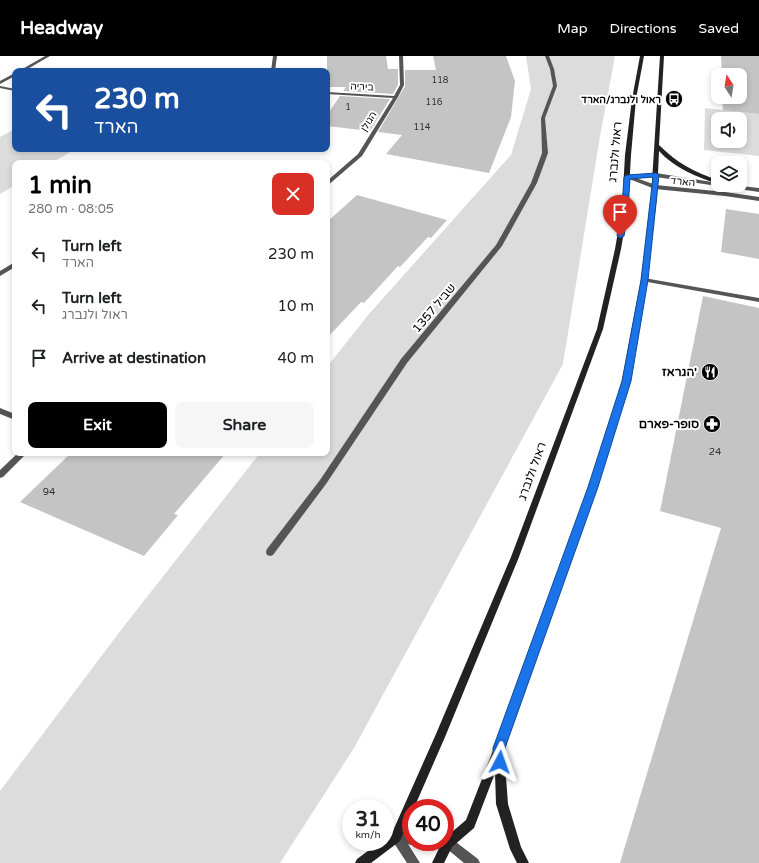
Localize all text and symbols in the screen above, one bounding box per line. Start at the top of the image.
text: Headway [20,17,103,39]
text: Map [557,20,588,37]
text: Directions [610,20,677,37]
text: Saved [699,20,739,37]
north arrow [711,68,747,104]
map controls [711,68,747,192]
house number: 118 [432,75,449,86]
street label: ביריה [350,80,375,94]
text: 230 m [94,82,180,116]
icon: left [28,84,80,136]
bus stop icon: ראול ולנברג/הארד [664,89,684,109]
place label: ראול ולנברג/הארד [581,94,661,106]
house number: 116 [426,97,443,108]
house number: 1 [345,102,351,113]
street label: הגולן [358,109,380,134]
button: sound [711,112,747,148]
text: הארד [94,116,138,138]
street label: ראול ולנברג [605,121,625,183]
house number: 114 [414,122,431,133]
button: layers [711,156,747,192]
text: 1 min [28,171,92,200]
button: close [272,173,314,215]
street label: הארד [670,175,696,189]
pin [603,195,637,236]
text: 280 m · 08:05 [28,201,114,217]
icon: arrive [609,201,631,223]
text: Turn left [62,237,122,255]
icon: left [28,243,50,265]
text: 230 m [268,245,314,263]
text: הארד [62,255,94,271]
street label: שביל 1357 [409,281,459,335]
text: Turn left [62,289,122,307]
icon: left [28,295,50,317]
text: 10 m [277,297,314,315]
text: ראול ולנברג [62,307,128,323]
icon: arrive [28,347,50,369]
text: Arrive at destination [62,349,206,367]
text: 40 m [277,349,314,367]
restaurant icon: הגראז' [700,362,720,382]
place label: הגראז' [662,365,697,379]
button: Exit [28,402,167,448]
button: Share [175,402,314,448]
pharmacy icon: סופר-פארם [702,414,722,434]
place label: סופר-פארם [639,417,699,431]
street label: ראול ולנברג [515,440,549,502]
house number: 24 [709,446,721,458]
house number: 94 [43,486,55,498]
position arrow [479,741,521,783]
speed limit sign: 40 [402,799,454,851]
text: 31 [355,808,381,832]
text: km/h [355,829,381,841]

